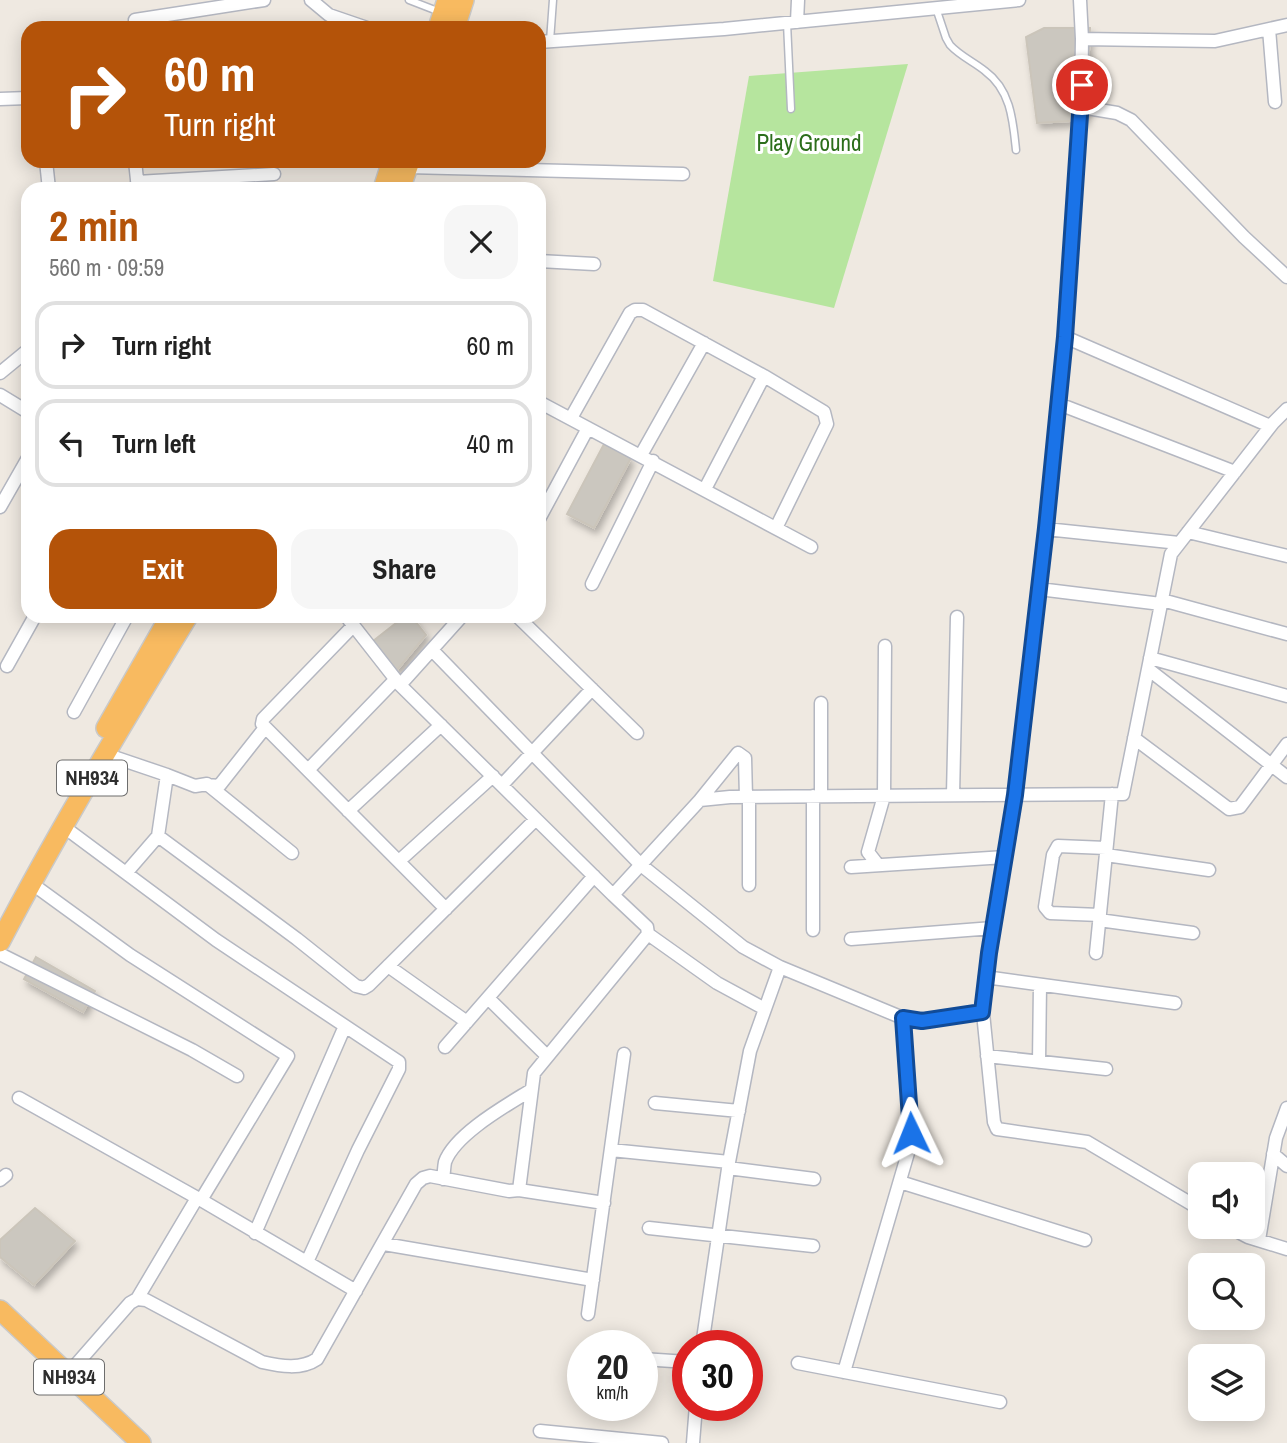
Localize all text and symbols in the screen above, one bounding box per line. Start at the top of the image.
text: 60 m [164,40,256,106]
icon: right [49,49,140,140]
pin [1052,55,1112,115]
icon: arrive [1063,66,1101,104]
text: Turn right [164,103,276,146]
park label: Play Ground [757,127,861,158]
text: 2 min [49,198,139,254]
button: close [444,205,518,279]
text: 560 m · 09:59 [49,252,164,283]
icon: right [53,326,91,364]
text: Turn right [112,328,211,363]
text: 60 m [467,328,514,363]
icon: left [53,424,91,462]
text: Turn left [112,426,196,461]
text: 40 m [467,426,514,461]
button: Exit [49,529,277,609]
button: Share [291,529,518,609]
road number: NH934 [57,760,127,796]
position arrow [874,1096,948,1170]
map controls [1188,1162,1265,1421]
button: sound [1188,1162,1265,1239]
button: search [1188,1253,1265,1330]
speed limit sign: 30 [672,1330,763,1421]
text: 20 [597,1343,628,1390]
button: layers [1188,1344,1265,1421]
road number: NH934 [34,1360,104,1394]
text: km/h [597,1380,629,1405]

